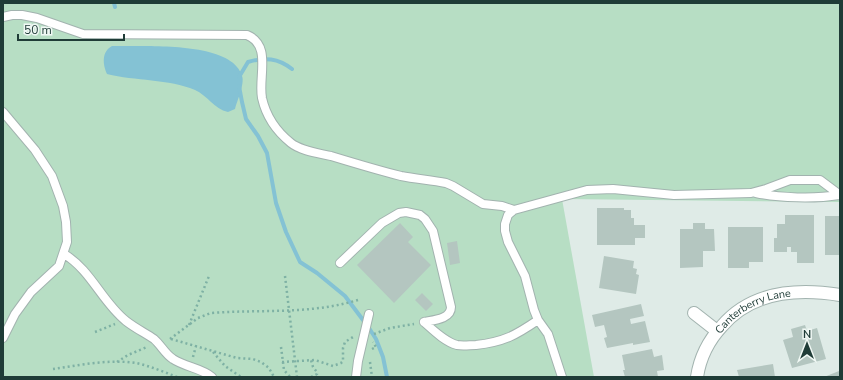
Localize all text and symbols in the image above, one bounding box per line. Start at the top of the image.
scale bar [18,16,124,42]
text: 50 m [24,22,52,38]
street label: Canterberry Lane [711,285,792,337]
north arrow [787,324,827,364]
text: N [803,327,811,342]

